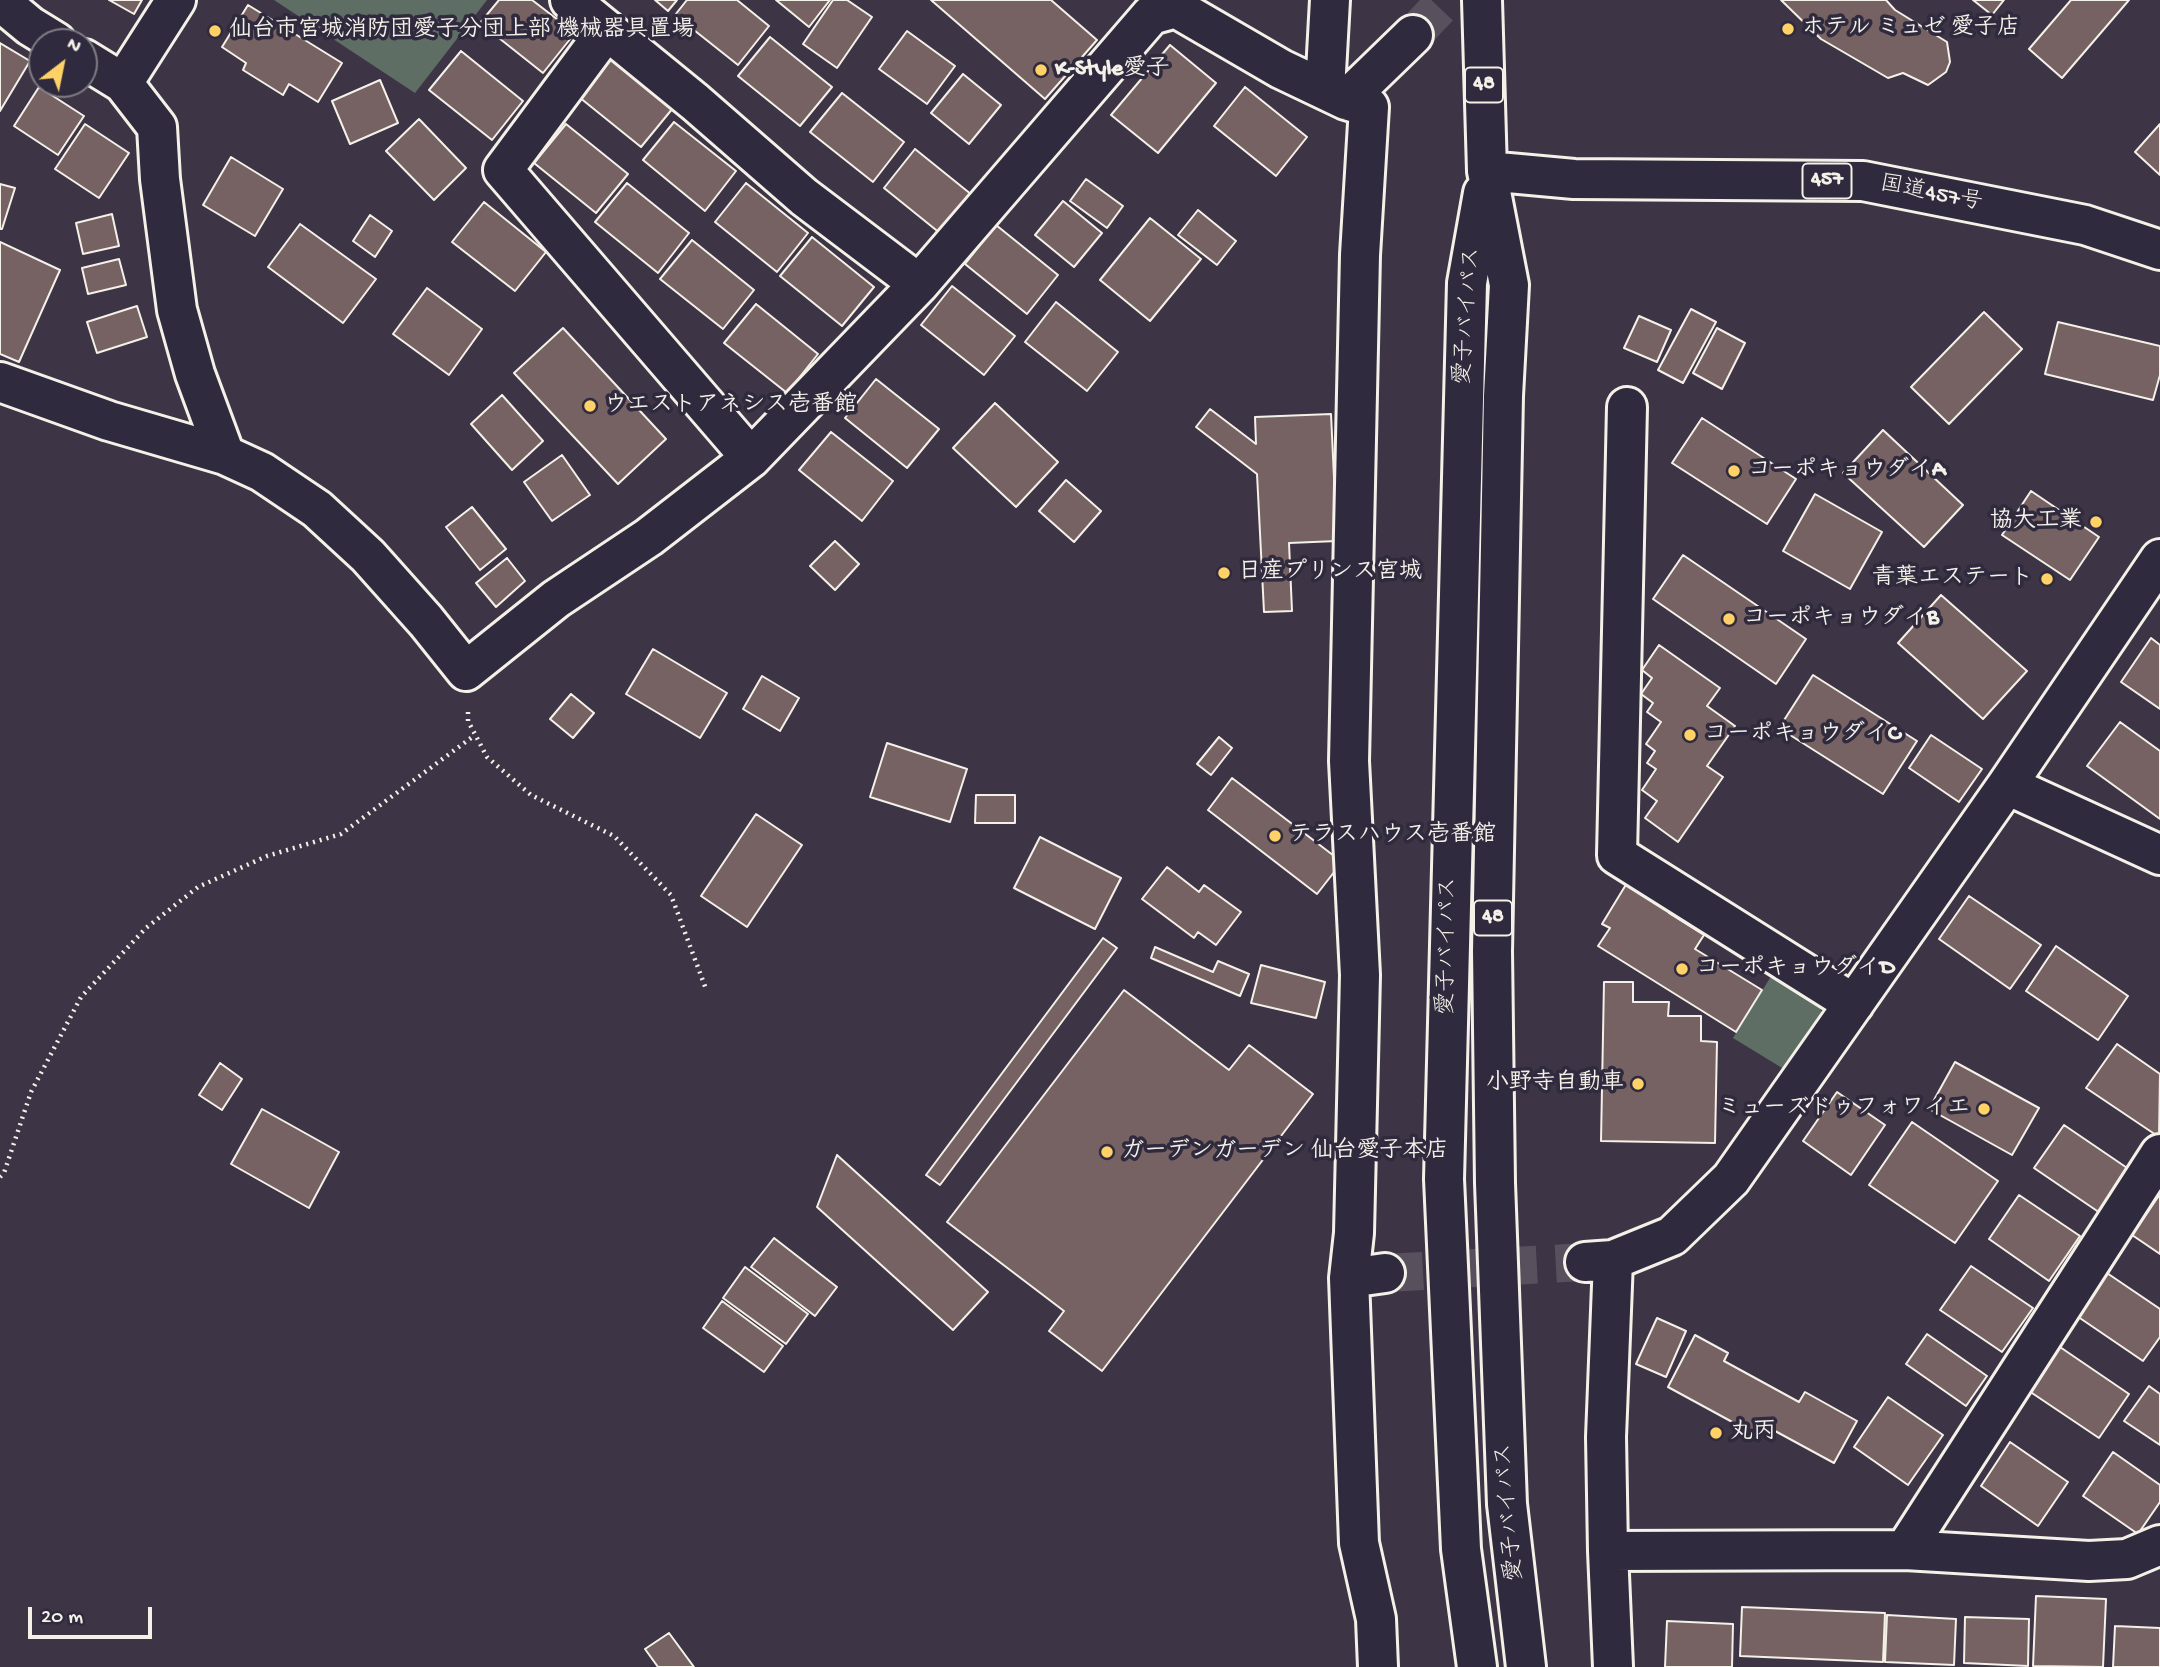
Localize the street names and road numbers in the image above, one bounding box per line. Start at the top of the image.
road number: 48 [1465,68,1503,102]
road number: 457 [1802,164,1852,198]
street label: 国道457号 [1877,172,1985,218]
street label: 愛子バイパス [1450,246,1488,386]
street label: 愛子バイパス [1434,877,1464,1015]
road number: 48 [1474,900,1512,936]
street label: 愛子バイパス [1491,1442,1531,1582]

